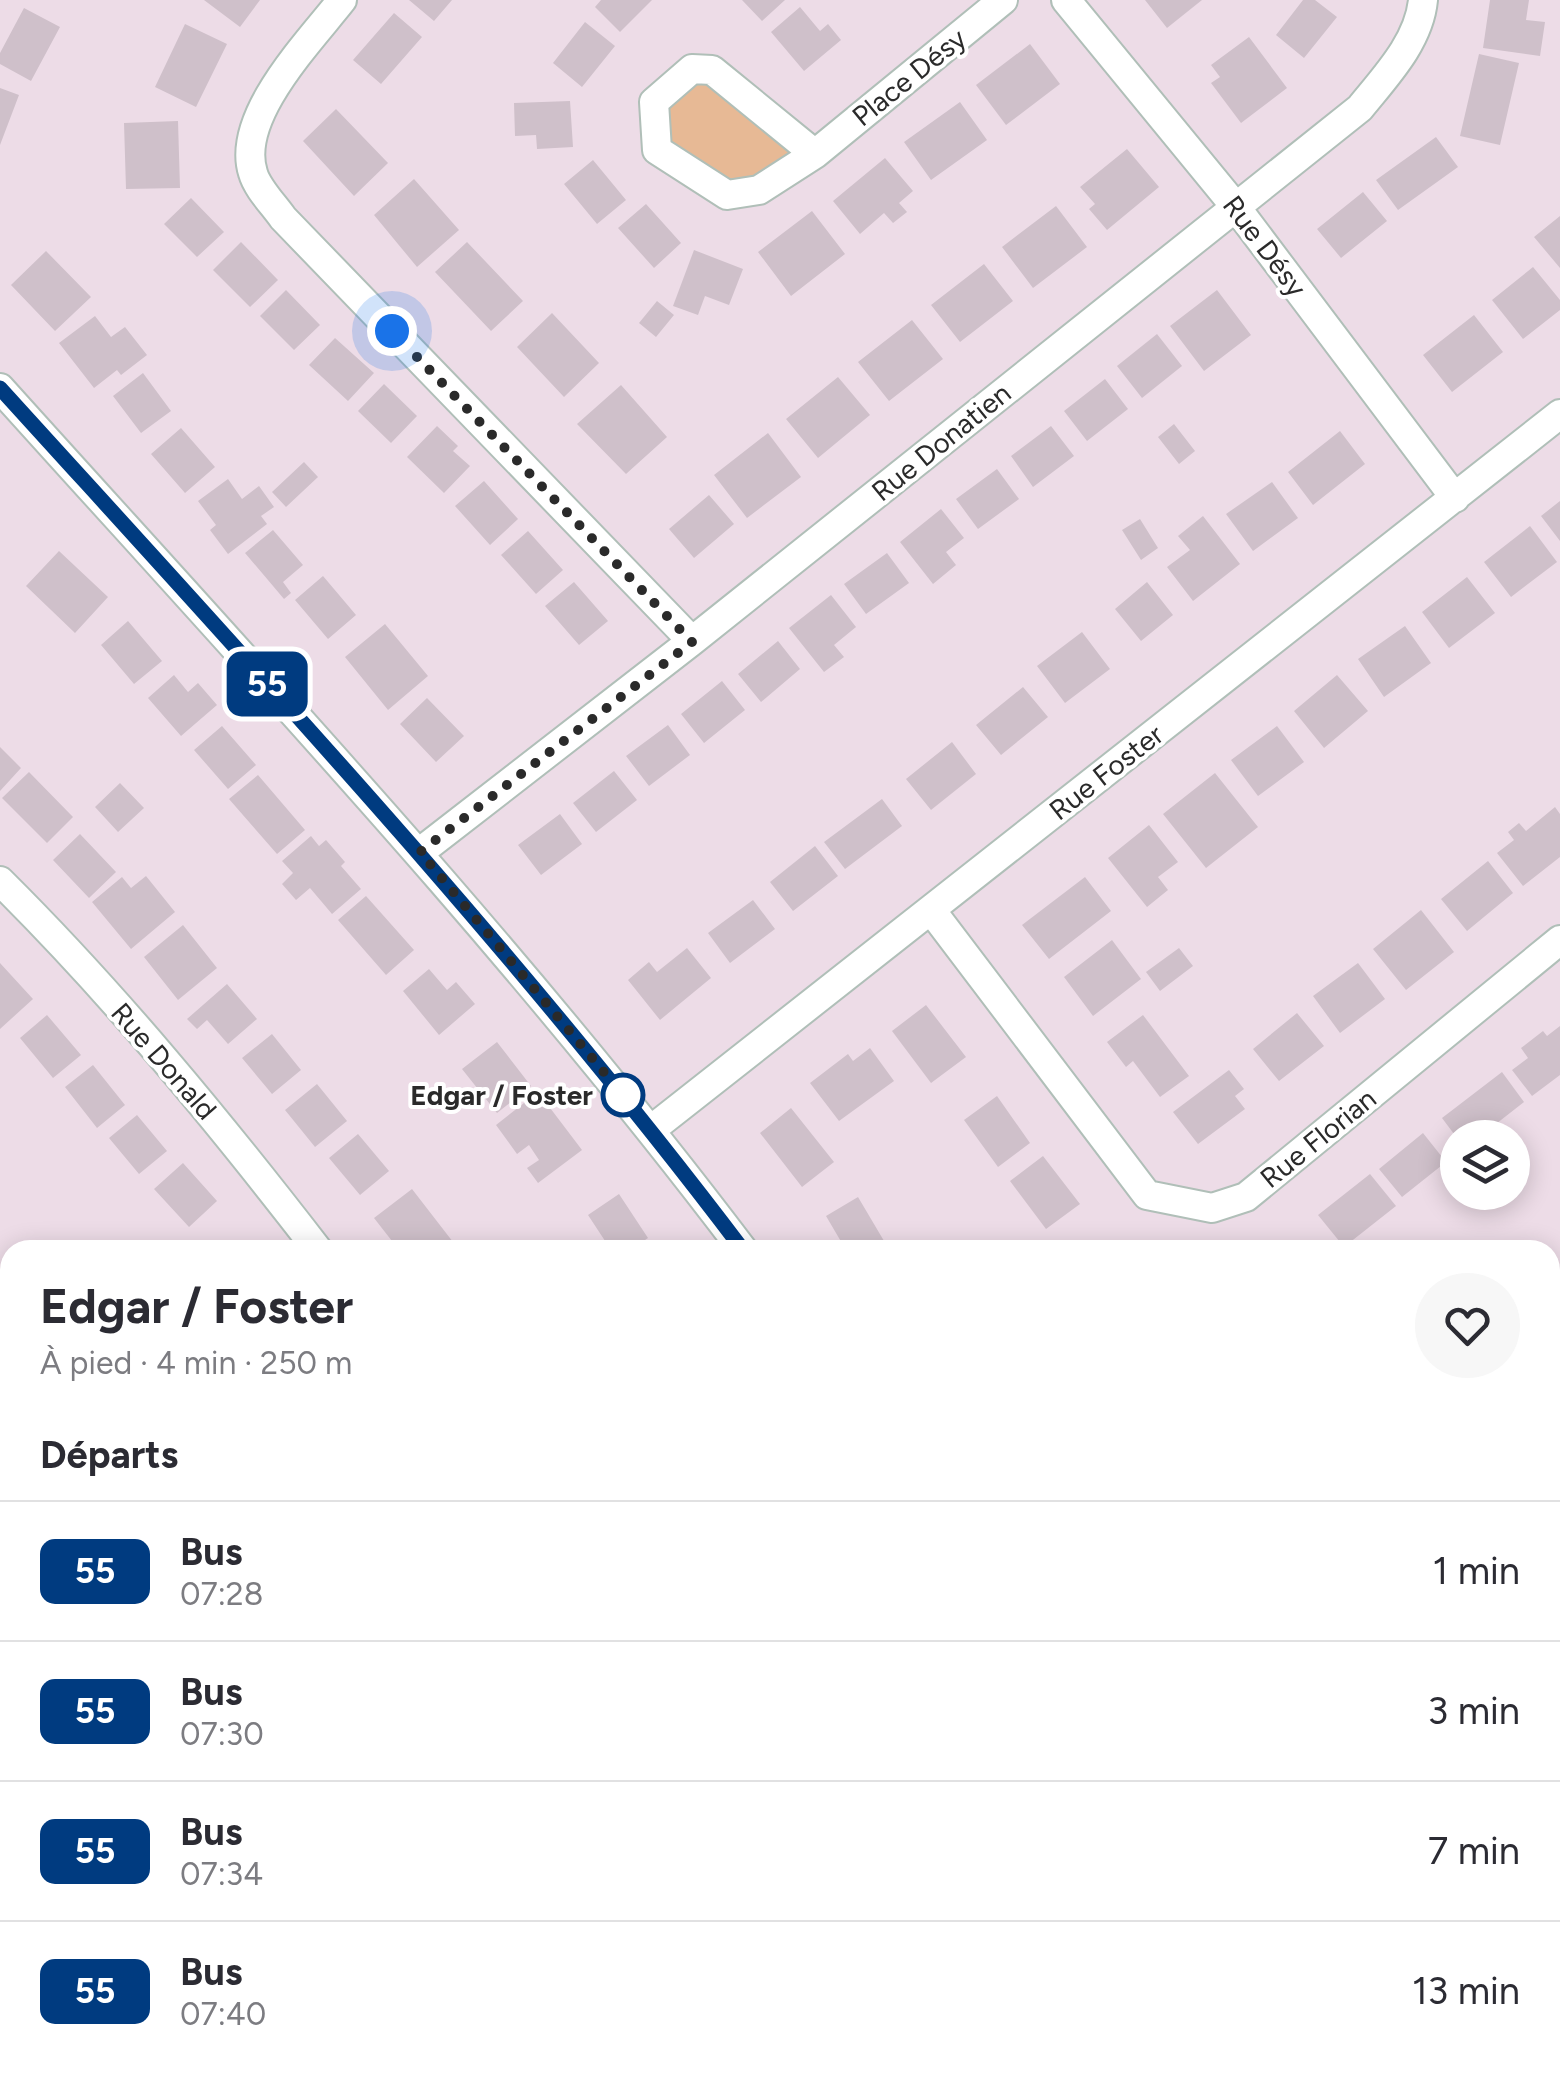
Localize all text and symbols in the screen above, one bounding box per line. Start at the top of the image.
street label: Place Désy [845,21,973,133]
street label: Rue Désy [1216,189,1314,303]
your location [367,306,417,356]
street label: Rue Donatien [865,376,1017,508]
line badge: 55 [222,652,312,716]
text: 55 [247,663,287,705]
street label: Rue Foster [1042,717,1170,827]
street label: Rue Donald [104,996,224,1126]
marker: Edgar / Foster [602,1074,644,1116]
place label: Edgar / Foster [410,1078,593,1112]
street label: Rue Florian [1253,1081,1383,1195]
map controls [1440,1120,1530,1210]
button: layers [1440,1120,1530,1210]
button: heart [1415,1273,1520,1378]
text: Edgar / Foster [40,1277,353,1335]
text: À pied · 4 min · 250 m [40,1344,352,1382]
text: Départs [40,1432,178,1478]
text: Bus [180,1529,243,1575]
text: 1 min [1433,1548,1520,1594]
text: 55 [75,1550,115,1592]
text: 07:28 [180,1575,263,1613]
text: Bus [180,1669,243,1715]
text: 3 min [1428,1688,1520,1734]
text: 55 [75,1690,115,1732]
text: 07:30 [180,1715,264,1753]
text: Bus [180,1809,243,1855]
text: 7 min [1428,1828,1520,1874]
text: 55 [75,1830,115,1872]
text: 07:34 [180,1855,263,1893]
text: Bus [180,1949,243,1995]
text: 13 min [1412,1968,1520,2014]
text: 55 [75,1970,115,2012]
text: 07:40 [180,1995,266,2033]

